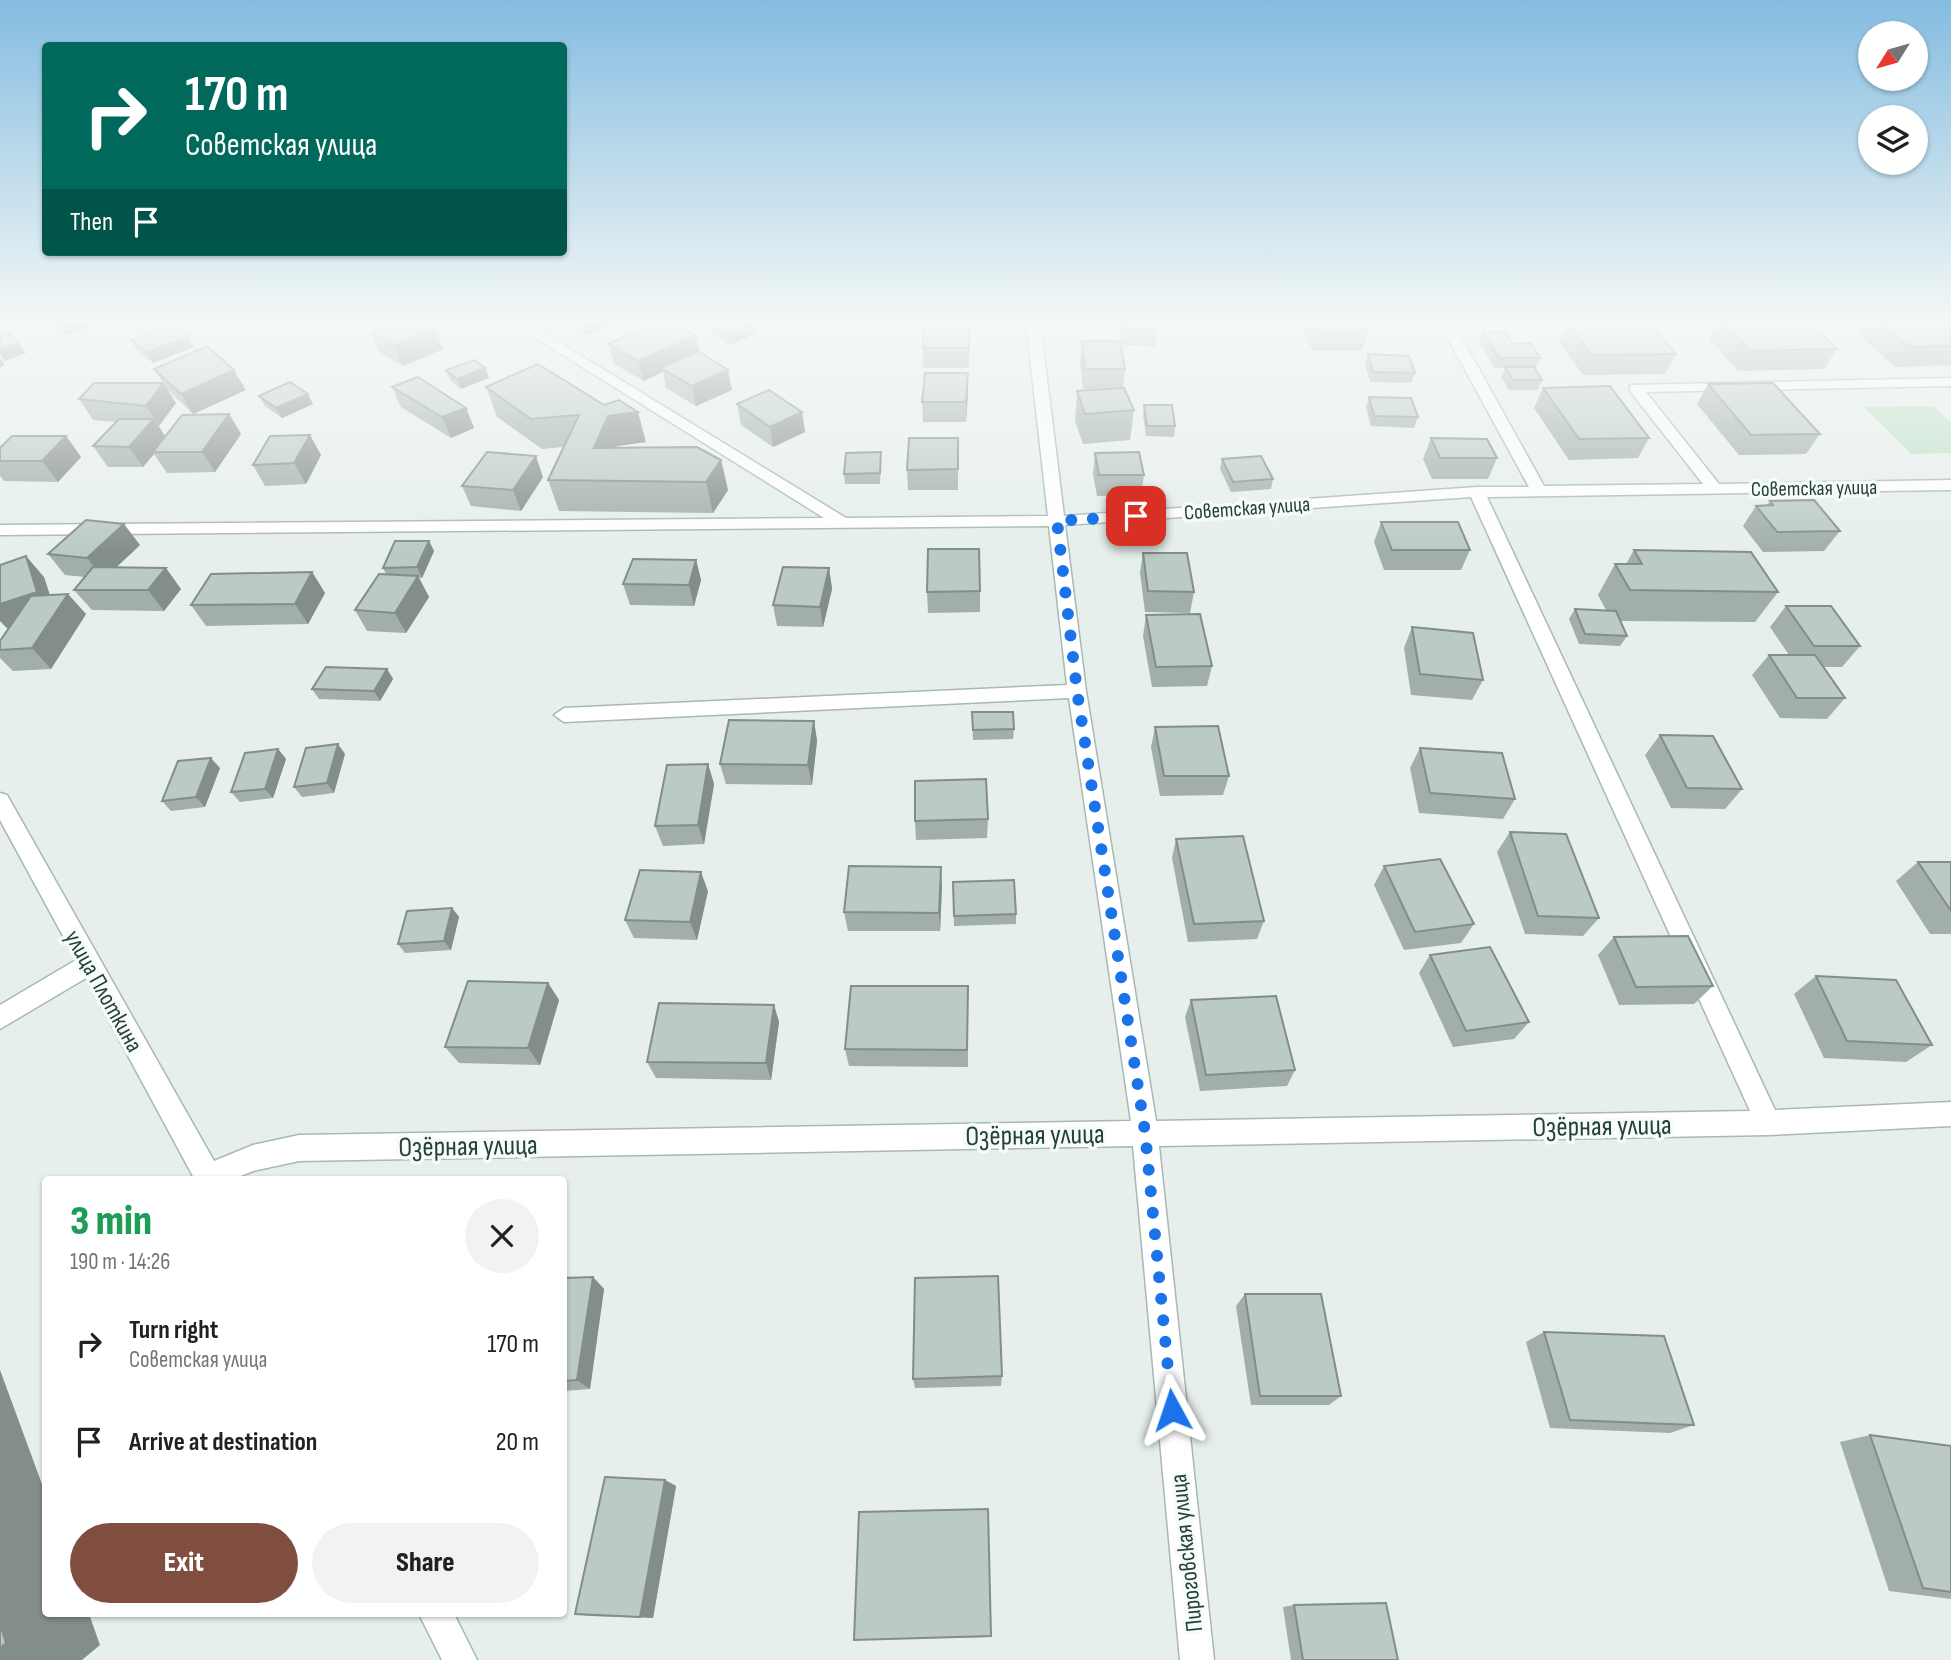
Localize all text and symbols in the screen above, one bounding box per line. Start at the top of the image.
north arrow [1858,21,1928,91]
map controls [1858,21,1928,175]
text: 170 m [185,66,289,125]
icon: right [70,70,161,161]
button: layers [1858,105,1928,175]
text: Советская улица [185,126,377,165]
icon: arrive [127,203,165,241]
text: Then [70,207,113,238]
street label: Советская улица [1751,475,1877,502]
pin [1106,486,1166,546]
street label: Советская улица [1183,492,1311,525]
icon: arrive [1117,497,1155,535]
street label: улица Плоткина [58,925,149,1057]
street label: Озёрная улица [1532,1109,1672,1144]
street label: Озёрная улица [965,1118,1105,1153]
street label: Озёрная улица [398,1129,538,1164]
text: 3 min [70,1196,152,1247]
button: close [465,1199,539,1273]
text: 190 m · 14:26 [70,1248,170,1276]
text: Turn right [129,1315,218,1346]
icon: right [70,1325,108,1363]
text: 170 m [487,1329,539,1360]
text: Советская улица [129,1346,267,1374]
position arrow [1135,1373,1209,1447]
icon: arrive [70,1423,108,1461]
text: Arrive at destination [129,1427,317,1458]
text: 20 m [496,1427,539,1458]
street label: Пироговская улица [1164,1472,1209,1633]
button: Exit [70,1523,298,1603]
button: Share [312,1523,539,1603]

